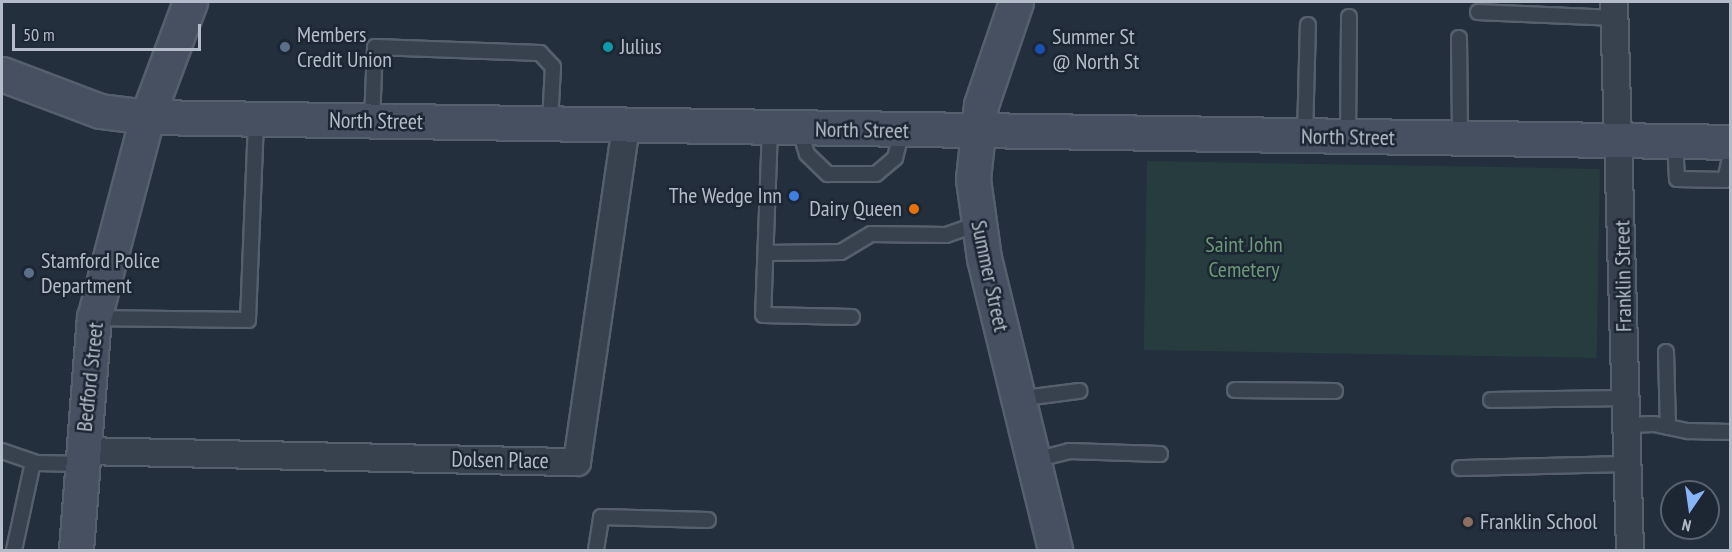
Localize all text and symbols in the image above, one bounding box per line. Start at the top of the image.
scale bar [15,12,204,50]
place label: Members Credit Union [297,21,392,72]
text: 50 m [23,23,55,46]
place label: Summer St @ North St [1052,23,1139,74]
place label: Julius [620,34,662,60]
marker: Members Credit Union [278,40,292,54]
marker: Julius [601,40,615,54]
marker: Summer St @ North St [1033,42,1047,56]
street label: North Street [329,107,423,135]
street label: North Street [815,116,909,144]
street label: North Street [1301,123,1395,151]
place label: The Wedge Inn [668,183,782,209]
marker: The Wedge Inn [787,189,801,203]
place label: Dairy Queen [809,196,902,222]
marker: Dairy Queen [907,202,921,216]
street label: Summer Street [965,218,1015,334]
street label: Franklin Street [1609,220,1637,332]
park label: Saint John Cemetery [1205,231,1283,282]
place label: Stamford Police Department [41,247,160,298]
marker: Stamford Police Department [22,266,36,280]
street label: Bedford Street [71,321,109,433]
street label: Dolsen Place [451,446,549,474]
north arrow [1660,480,1720,540]
place label: Franklin School [1480,509,1597,535]
marker: Franklin School [1461,515,1475,529]
text: N [1680,515,1693,536]

